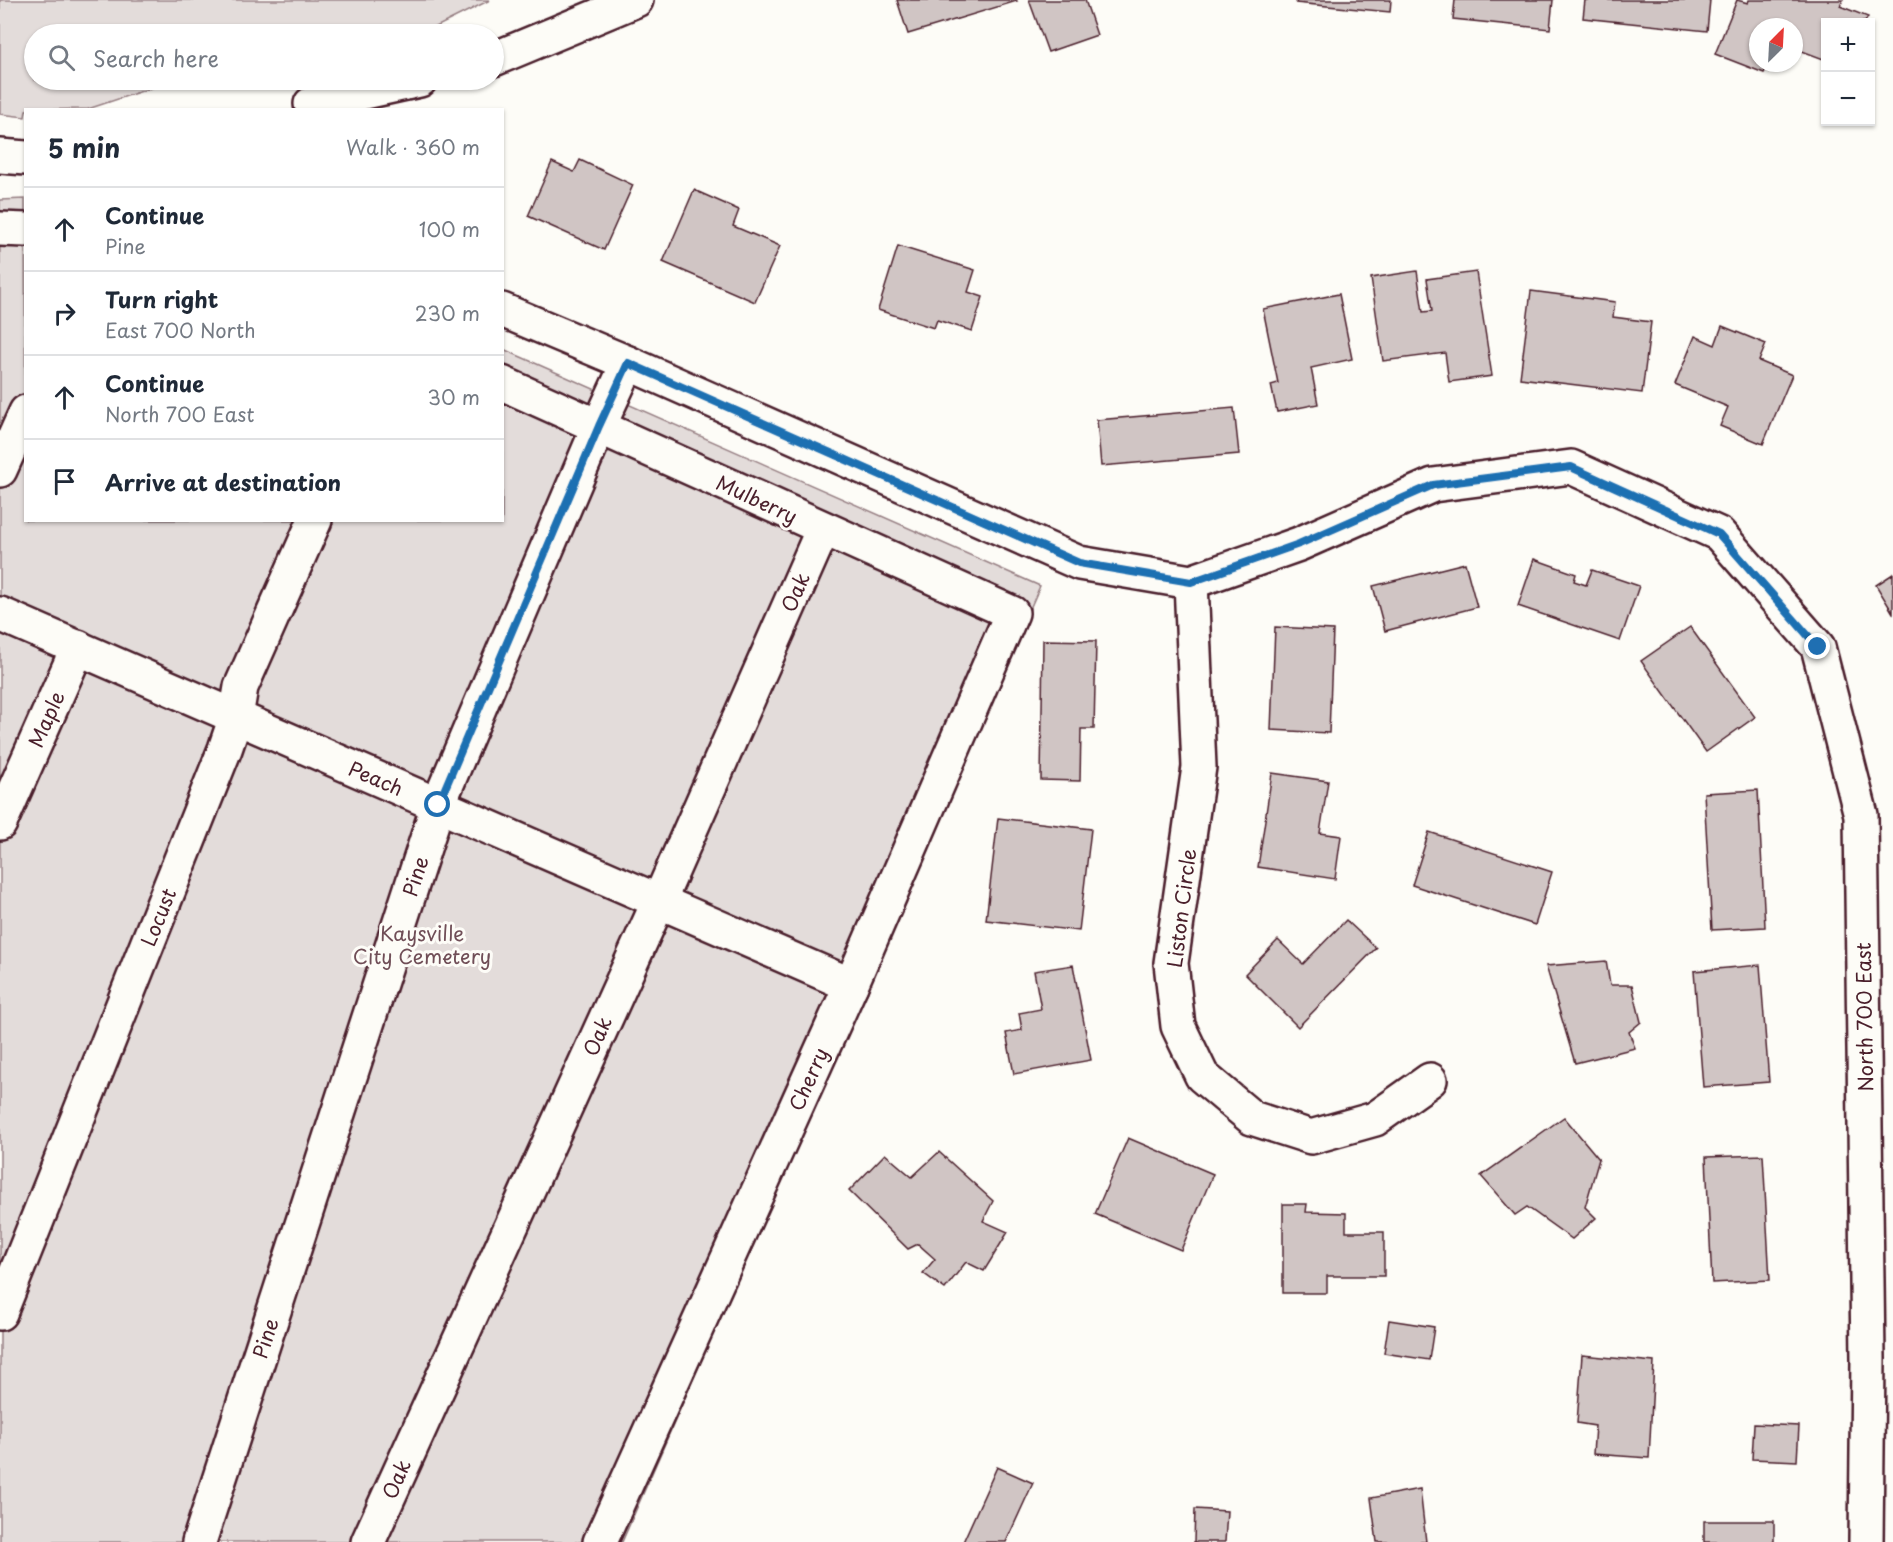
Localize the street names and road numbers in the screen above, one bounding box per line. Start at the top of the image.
street label: Mulberry [711,467,803,531]
street label: Oak [773,567,817,617]
street label: Maple [20,686,72,752]
street label: Peach [344,753,408,803]
street label: Liston Circle [1159,847,1203,969]
street label: Pine [394,852,436,900]
street label: Locust [133,883,183,951]
street label: North 700 East [1848,942,1880,1092]
street label: Oak [575,1011,619,1061]
street label: Cherry [781,1042,835,1116]
street label: Pine [244,1314,286,1362]
street label: Oak [374,1454,418,1504]

